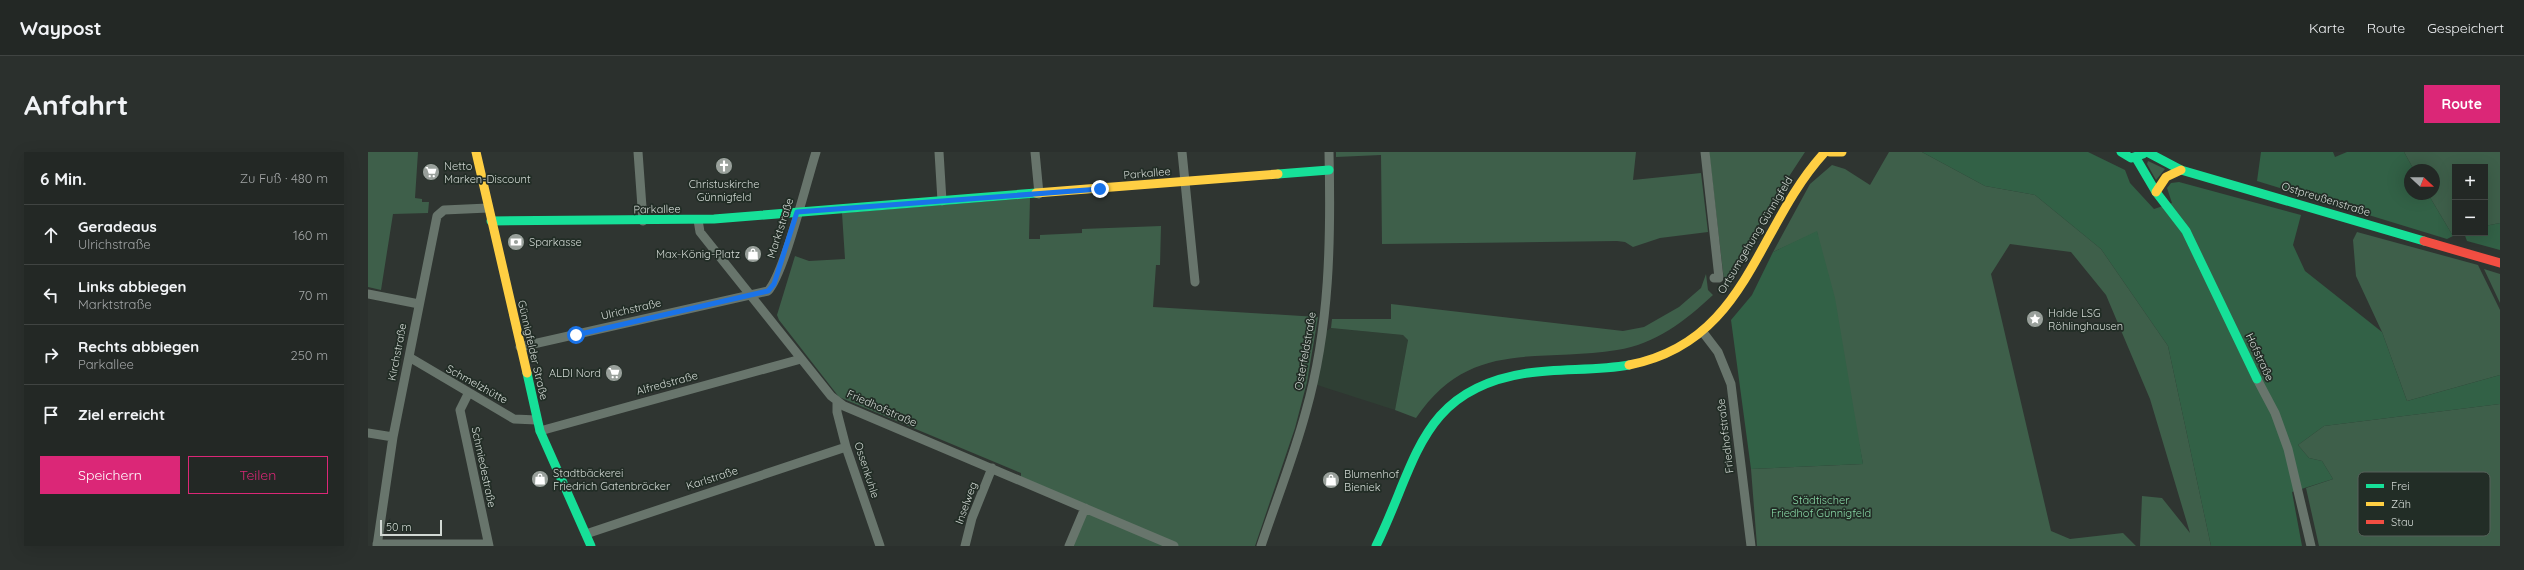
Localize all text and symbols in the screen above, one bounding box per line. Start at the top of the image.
text: Waypost [20,16,102,40]
text: Karte [2309,19,2345,37]
text: Route [2367,19,2405,37]
text: Gespeichert [2427,19,2504,37]
button: Route [2424,85,2500,123]
text: Anfahrt [24,87,128,122]
church icon: Christuskirche Günnigfeld [714,156,734,176]
place label: Netto Marken-Discount [444,159,531,186]
supermarket icon: Netto Marken-Discount [421,162,441,182]
street label: Parkallee [1123,164,1171,182]
north arrow [2404,164,2440,200]
map controls [2452,164,2488,236]
button: + [2452,164,2488,200]
text: 6 Min. [40,168,86,189]
text: Zu Fuß · 480 m [240,170,328,186]
street label: Ortsumgehung Günnigfeld [1714,174,1796,296]
place label: Christuskirche Günnigfeld [689,177,759,204]
street label: Ostpreußenstraße [2280,179,2372,219]
route end [1091,180,1109,198]
street label: Marktstraße [764,196,796,260]
button: − [2452,200,2488,236]
street label: Parkallee [633,202,681,216]
text: Geradeaus [78,217,157,236]
icon: ahead [40,224,62,246]
text: 160 m [293,227,328,243]
bank icon: Sparkasse [506,232,526,252]
place label: Sparkasse [529,235,582,249]
text: Ulrichstraße [78,236,151,252]
shop icon: Max-König-Platz [743,244,763,264]
place label: Max-König-Platz [656,247,740,261]
text: Links abbiegen [78,277,186,296]
icon: left [40,284,62,306]
text: 70 m [298,287,328,303]
street label: Ulrichstraße [599,295,663,323]
text: Marktstraße [78,296,152,312]
street label: Günnigfelder Straße [515,299,551,401]
place label: Halde LSG Röhlinghausen [2048,306,2123,333]
place icon: Halde LSG Röhlinghausen [2025,309,2045,329]
street label: Osterfeldstraße [1291,311,1319,391]
street label: Kirchstraße [385,322,409,382]
route start [567,326,585,344]
street label: Hofstraße [2243,331,2277,383]
text: Rechts abbiegen [78,337,199,356]
icon: right [40,344,62,366]
text: 250 m [291,347,328,363]
text: Parkallee [78,356,134,372]
street label: Schmelzhütte [444,361,510,407]
supermarket icon: ALDI Nord [604,363,624,383]
place label: ALDI Nord [549,366,601,380]
street label: Alfredstraße [635,368,699,398]
street label: Friedhofstraße [845,386,919,430]
street label: Friedhofstraße [1713,398,1737,474]
icon: arrive [40,404,62,426]
text: Ziel erreicht [78,405,165,424]
street label: Schmiedestraße [469,425,499,509]
street label: Ossenkuhle [851,440,883,500]
button: Speichern [40,456,180,494]
button: Teilen [188,456,328,494]
street label: Karlstraße [684,463,740,493]
place label: Stadtbäckerei Friedrich Gatenbröcker [553,466,671,493]
place label: Blumenhof Bieniek [1344,467,1399,494]
shop icon: Stadtbäckerei Friedrich Gatenbröcker [530,469,550,489]
shop icon: Blumenhof Bieniek [1321,470,1341,490]
legend [2358,472,2490,536]
text: Frei [2391,479,2410,493]
street label: Inselweg [952,480,980,526]
park label: Städtischer Friedhof Günnigfeld [1771,493,1871,520]
text: Zäh [2391,497,2411,511]
text: Stau [2391,515,2414,529]
scale bar [380,518,442,537]
text: 50 m [386,520,412,534]

